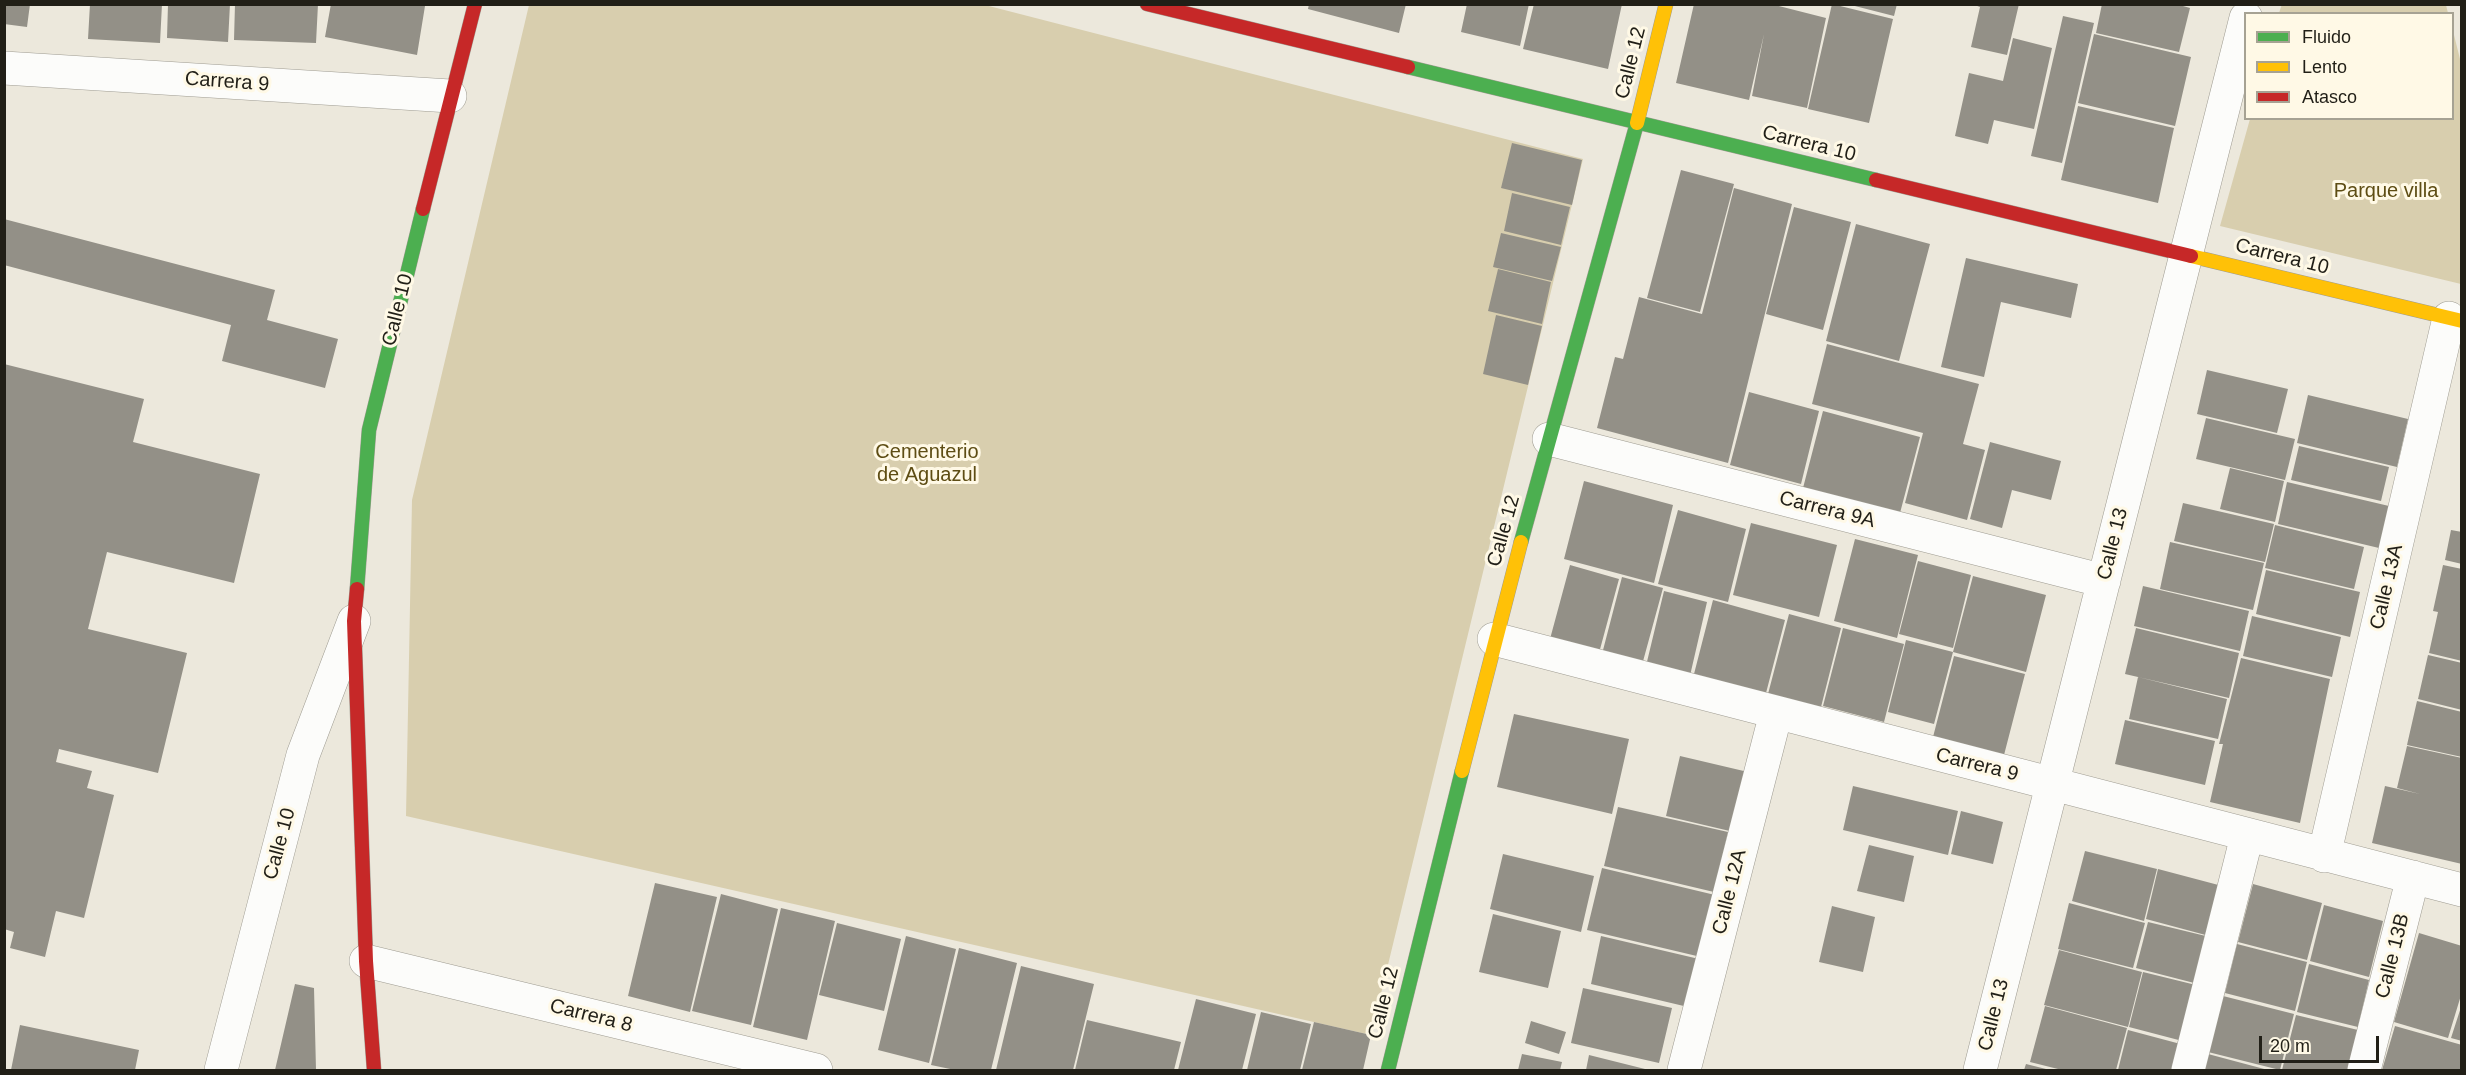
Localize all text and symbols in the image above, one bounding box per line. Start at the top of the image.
legend [2244,12,2454,120]
street label: Calle 12 [1610,24,1652,102]
text: Fluido [2302,27,2351,47]
text: Lento [2302,57,2347,77]
street label: Carrera 9 [184,67,270,97]
text: Atasco [2302,87,2357,107]
street label: Carrera 10 [1760,121,1858,167]
park label: Parque villa [2334,179,2438,203]
street label: Carrera 10 [2233,234,2331,280]
street label: Calle 10 [377,271,419,349]
park label: Cementerio de Aguazul [875,440,979,487]
street label: Carrera 9A [1777,487,1877,533]
street label: Calle 12 [1482,492,1526,570]
street label: Calle 13 [2092,505,2134,583]
street label: Calle 13A [2366,542,2408,632]
street label: Carrera 9 [1933,743,2021,787]
street label: Calle 10 [259,805,301,883]
street label: Calle 12A [1708,847,1752,937]
street label: Calle 13B [2371,911,2415,1001]
street label: Calle 12 [1363,964,1405,1042]
street label: Calle 13 [1973,976,2015,1054]
street label: Carrera 8 [547,994,635,1038]
scale bar [2262,1024,2382,1062]
text: 20 m [2270,1036,2310,1056]

